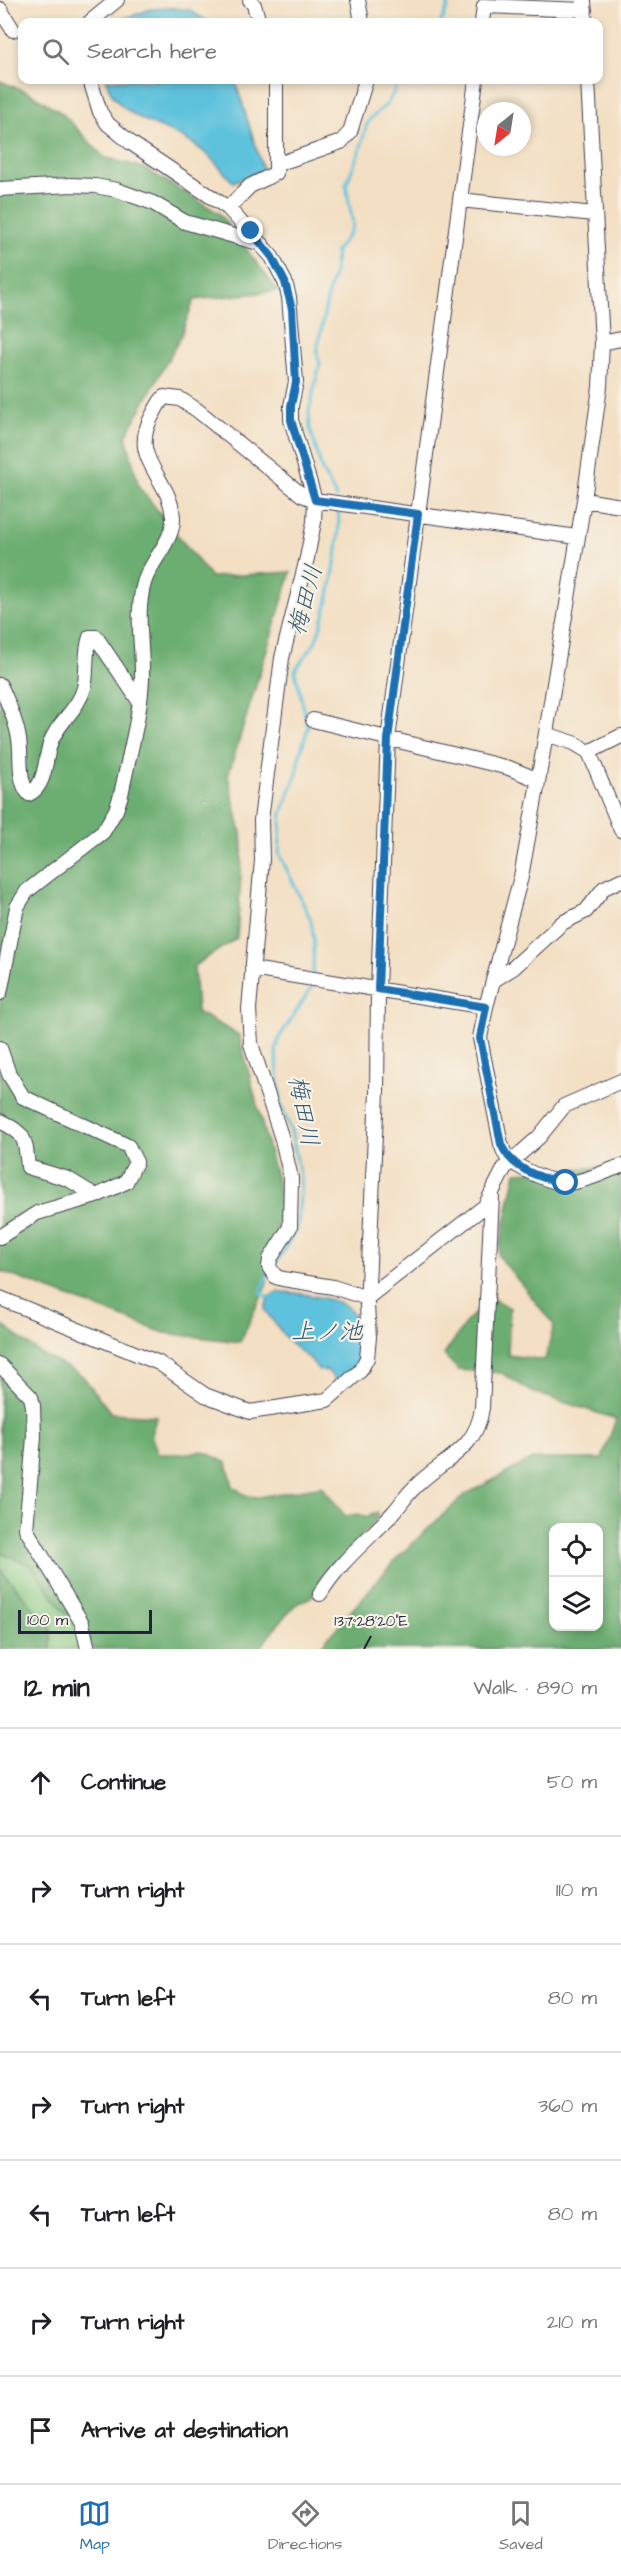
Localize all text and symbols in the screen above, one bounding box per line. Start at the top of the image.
search box [18,18,603,84]
icon: search [39,35,72,68]
text: Search here [87,36,217,67]
north arrow [477,102,531,156]
route end [237,217,263,243]
water label: 梅田川 [280,561,332,639]
water label: 梅田川 [279,1072,327,1150]
route start [552,1169,578,1195]
water label: 上ノ池 [291,1315,364,1349]
map controls [549,1523,603,1631]
button: locate [549,1523,603,1577]
button: layers [549,1577,603,1631]
scale bar [18,1607,152,1634]
text: 100 m [27,1609,68,1631]
text: 137°28'20"E [334,1611,408,1632]
text: 12 min [24,1670,90,1706]
text: Walk · 890 m [473,1674,597,1702]
icon: ahead [24,1766,57,1799]
text: Continue [81,1767,166,1798]
text: 50 m [547,1768,597,1796]
icon: right [24,1874,57,1907]
text: Turn right [81,1875,184,1906]
text: 110 m [556,1876,597,1904]
icon: left [24,1982,57,2015]
text: Turn left [81,1983,175,2014]
text: 80 m [548,1984,597,2012]
icon: right [24,2090,57,2123]
text: Turn right [81,2091,184,2122]
text: 360 m [538,2092,597,2120]
icon: left [24,2198,57,2231]
text: Turn left [81,2199,175,2230]
text: 80 m [548,2200,597,2228]
icon: right [24,2306,57,2339]
text: Turn right [81,2307,184,2338]
text: 210 m [547,2308,597,2336]
icon: arrive [24,2414,57,2447]
text: Arrive at destination [81,2415,288,2446]
tab: Map [78,2497,111,2555]
tab: Directions [268,2497,342,2555]
tab: Saved [499,2497,543,2555]

